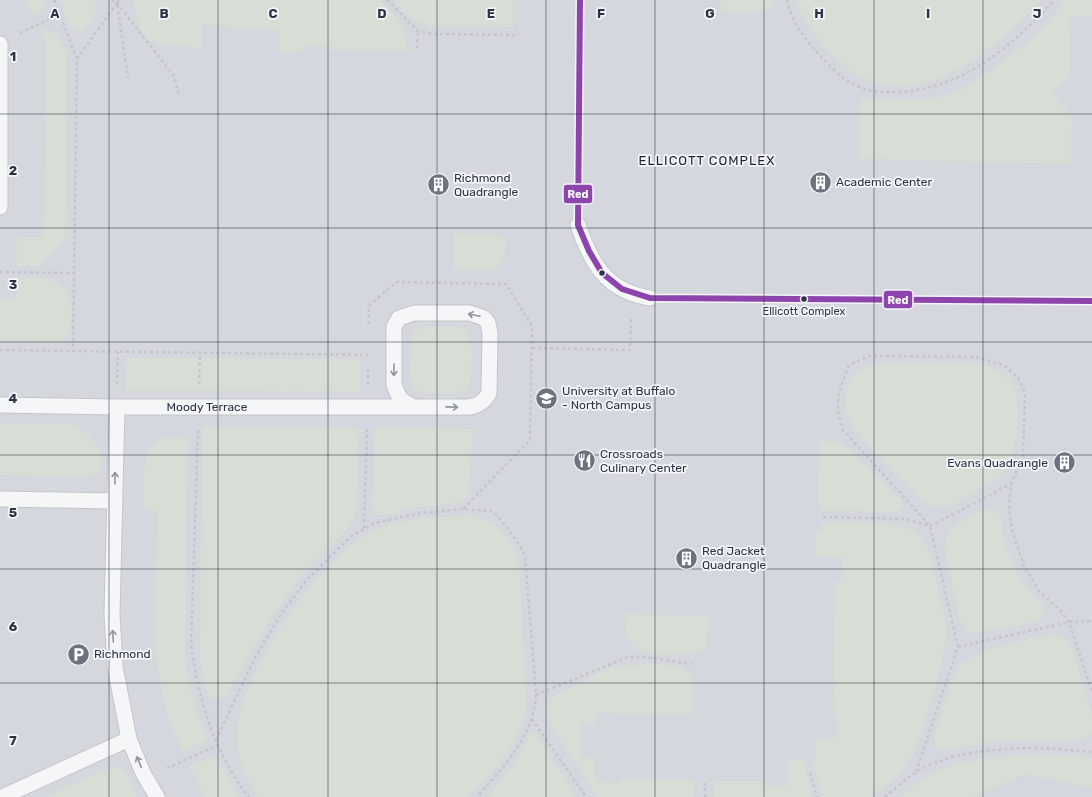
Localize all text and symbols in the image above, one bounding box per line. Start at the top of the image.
text: A [50,6,60,21]
text: B [159,6,169,21]
text: C [268,6,278,21]
text: D [377,6,387,21]
text: E [487,6,495,21]
text: F [597,6,605,21]
text: G [705,6,715,21]
text: H [814,6,824,21]
text: I [926,6,930,21]
text: J [1033,6,1041,21]
text: 1 [10,49,16,64]
district label: ELLICOTT COMPLEX [639,153,775,168]
text: 2 [9,163,17,178]
building icon: Academic Center [808,169,834,195]
place label: Richmond Quadrangle [454,171,519,199]
building icon: Richmond Quadrangle [426,172,452,198]
place label: Academic Center [836,175,933,189]
line badge: Red [563,184,593,204]
text: Red [567,188,589,201]
unlabelled marker [597,268,607,278]
text: 3 [9,277,18,292]
line badge: Red [883,290,913,309]
marker: Ellicott Complex [799,294,809,304]
text: Red [887,294,909,307]
place label: Ellicott Complex [763,305,846,318]
one-way arrow [468,310,481,318]
one-way arrow [390,363,398,376]
place label: University at Buffalo - North Campus [562,384,675,412]
school or university icon: University at Buffalo - North Campus [533,385,559,411]
text: 4 [9,391,18,406]
street label: Moody Terrace [166,400,248,414]
one-way arrow [445,403,458,411]
place label: Crossroads Culinary Center [600,447,687,475]
restaurant icon: Crossroads Culinary Center [572,448,598,474]
building icon: Evans Quadrangle [1051,450,1077,476]
place label: Evans Quadrangle [947,456,1048,470]
one-way arrow [111,472,119,485]
text: 5 [9,505,17,520]
place label: Red Jacket Quadrangle [702,544,767,572]
building icon: Red Jacket Quadrangle [674,545,700,571]
text: 6 [9,619,18,634]
one-way arrow [109,630,117,643]
parking icon: Richmond [65,641,91,667]
place label: Richmond [94,647,151,661]
text: 7 [9,733,17,748]
one-way arrow [135,757,142,769]

